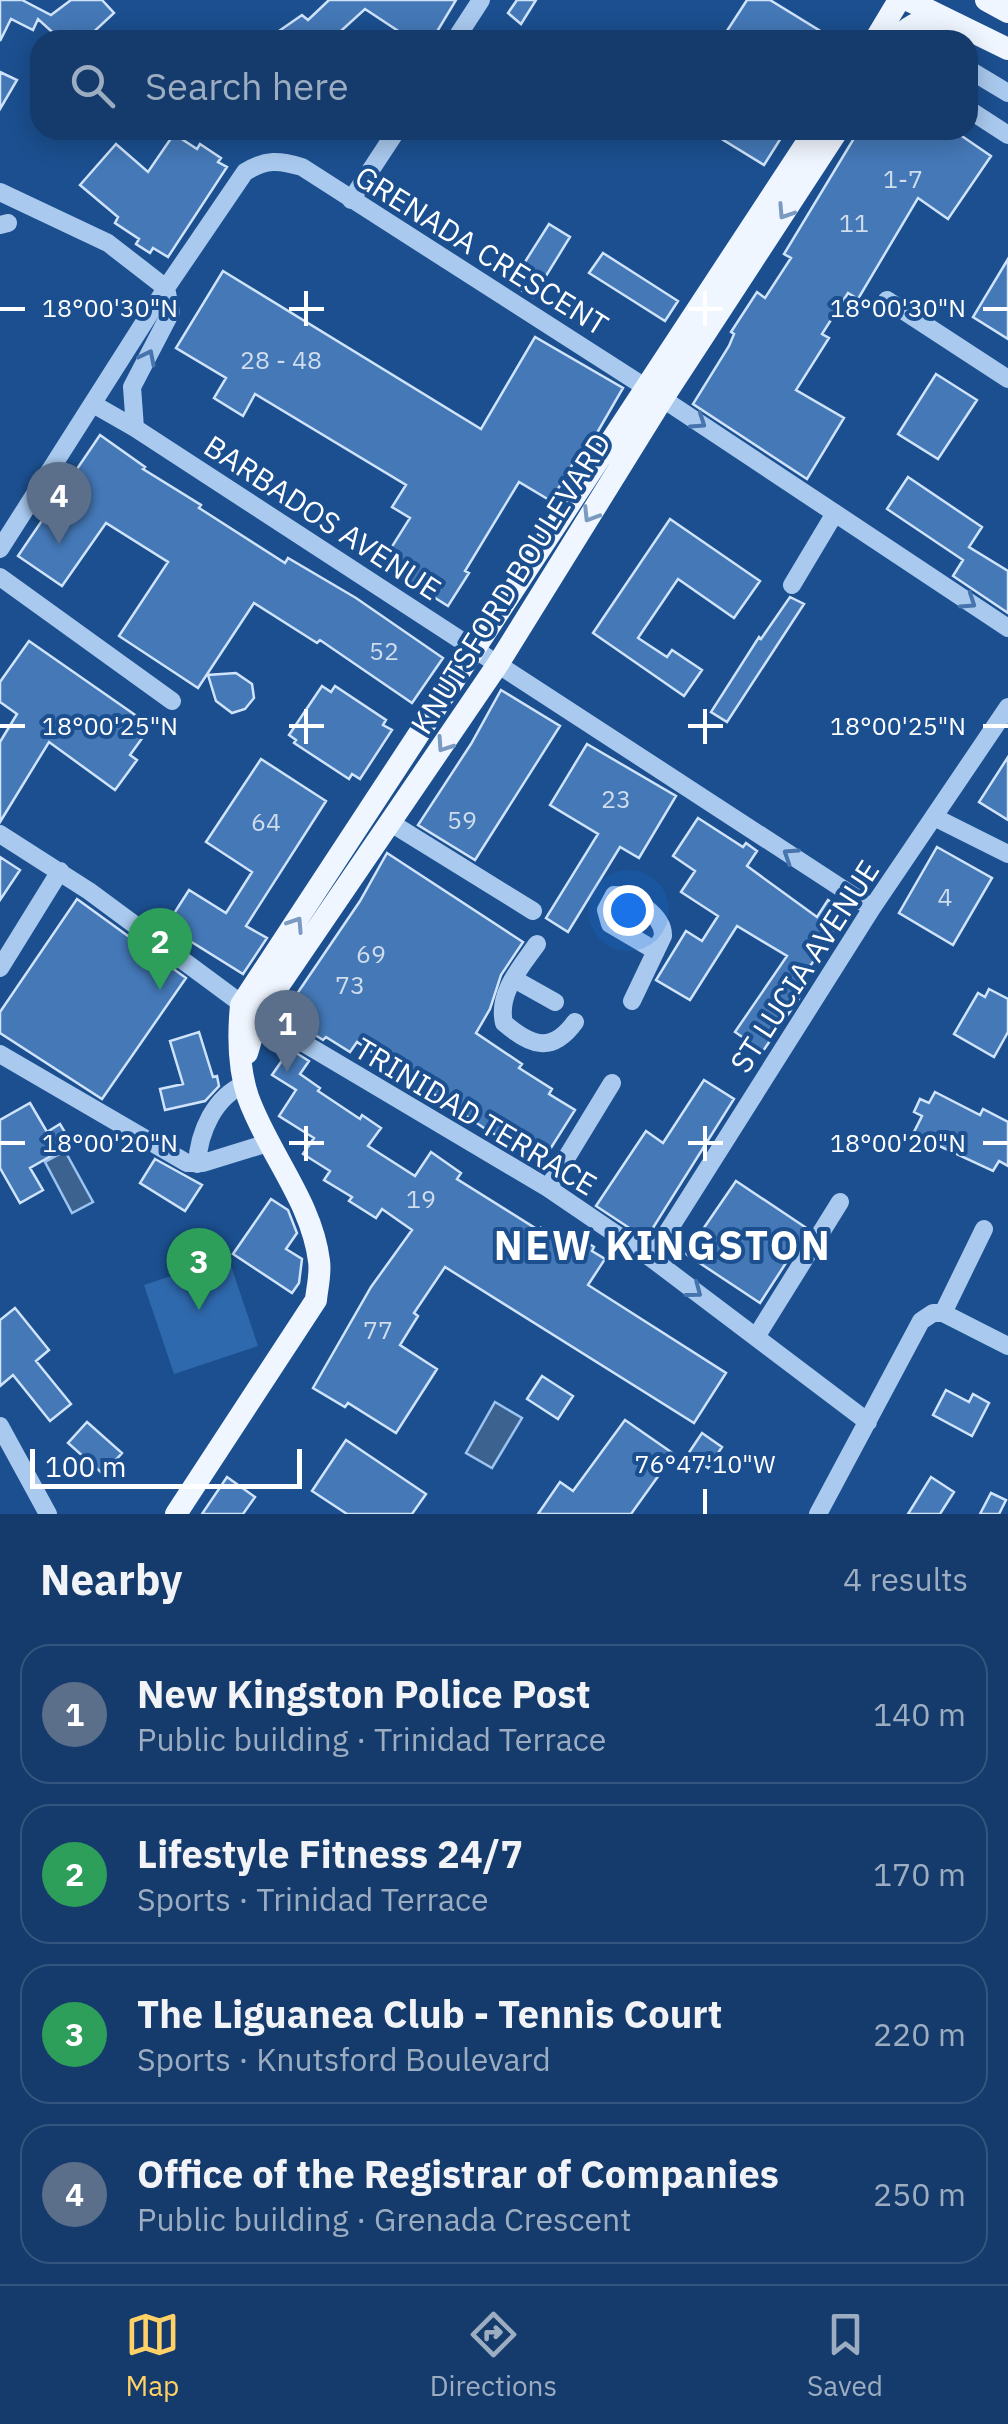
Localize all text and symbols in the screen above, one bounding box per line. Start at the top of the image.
search box [30,30,978,140]
icon: search [65,58,120,113]
text: Search here [145,61,349,110]
street label: GRENADA CRESCENT [348,156,616,344]
house number: 1-7 [883,162,923,195]
one-way arrow [778,201,797,219]
house number: 11 [839,206,869,239]
text: 18°00'30"N [42,291,178,324]
text: 18°00'30"N [830,291,966,324]
house number: 28 - 48 [240,343,322,376]
one-way arrow [136,349,155,367]
one-way arrow [688,410,706,429]
street label: KNUTSFORD BOULEVARD [401,425,619,741]
street label: BARBADOS AVENUE [197,426,449,608]
pin: 4 [27,462,92,544]
one-way arrow [584,504,603,522]
one-way arrow [959,590,977,609]
house number: 52 [369,634,399,667]
text: 18°00'25"N [42,709,178,742]
text: 18°00'25"N [830,709,966,742]
one-way arrow [437,734,456,752]
house number: 23 [601,782,631,815]
house number: 59 [447,803,477,836]
house number: 64 [251,805,281,838]
one-way arrow [783,848,801,867]
street label: ST LUCIA AVENUE [721,852,887,1080]
house number: 4 [937,880,953,913]
your location [603,885,654,936]
pin: 2 [128,908,192,990]
one-way arrow [283,917,302,935]
house number: 69 [356,937,386,970]
house number: 73 [335,968,365,1001]
pin: 1 [254,990,320,1072]
street label: TRINIDAD TERRACE [348,1028,604,1204]
text: 18°00'20"N [42,1126,178,1159]
text: 18°00'20"N [830,1126,966,1159]
house number: 19 [406,1182,436,1215]
district label: NEW KINGSTON [494,1219,832,1271]
pin: 3 [166,1228,232,1310]
one-way arrow [684,1280,702,1297]
house number: 77 [363,1313,393,1346]
scale bar [30,1444,302,1488]
text: 76°47'10"W [635,1447,775,1480]
text: 100 m [45,1448,126,1485]
text: Nearby [40,1552,182,1607]
text: 4 results [843,1558,968,1600]
text: New Kingston Police Post [137,1669,591,1718]
text: 1 [65,1693,84,1735]
text: 140 m [873,1693,966,1735]
text: Public building · Trinidad Terrace [137,1718,606,1760]
text: Lifestyle Fitness 24/7 [137,1829,523,1878]
text: 2 [65,1853,84,1895]
text: 170 m [873,1853,966,1895]
text: Sports · Trinidad Terrace [137,1878,489,1920]
text: The Liguanea Club - Tennis Court [137,1989,722,2038]
text: 3 [65,2013,84,2055]
text: 220 m [873,2013,966,2055]
text: Sports · Knutsford Boulevard [137,2038,551,2080]
text: Office of the Registrar of Companies [137,2149,779,2198]
text: 4 [65,2173,84,2215]
text: 250 m [873,2173,966,2215]
text: Public building · Grenada Crescent [137,2198,631,2240]
tab: Map [125,2307,180,2404]
tab: Directions [430,2307,557,2404]
tab: Saved [807,2307,883,2404]

